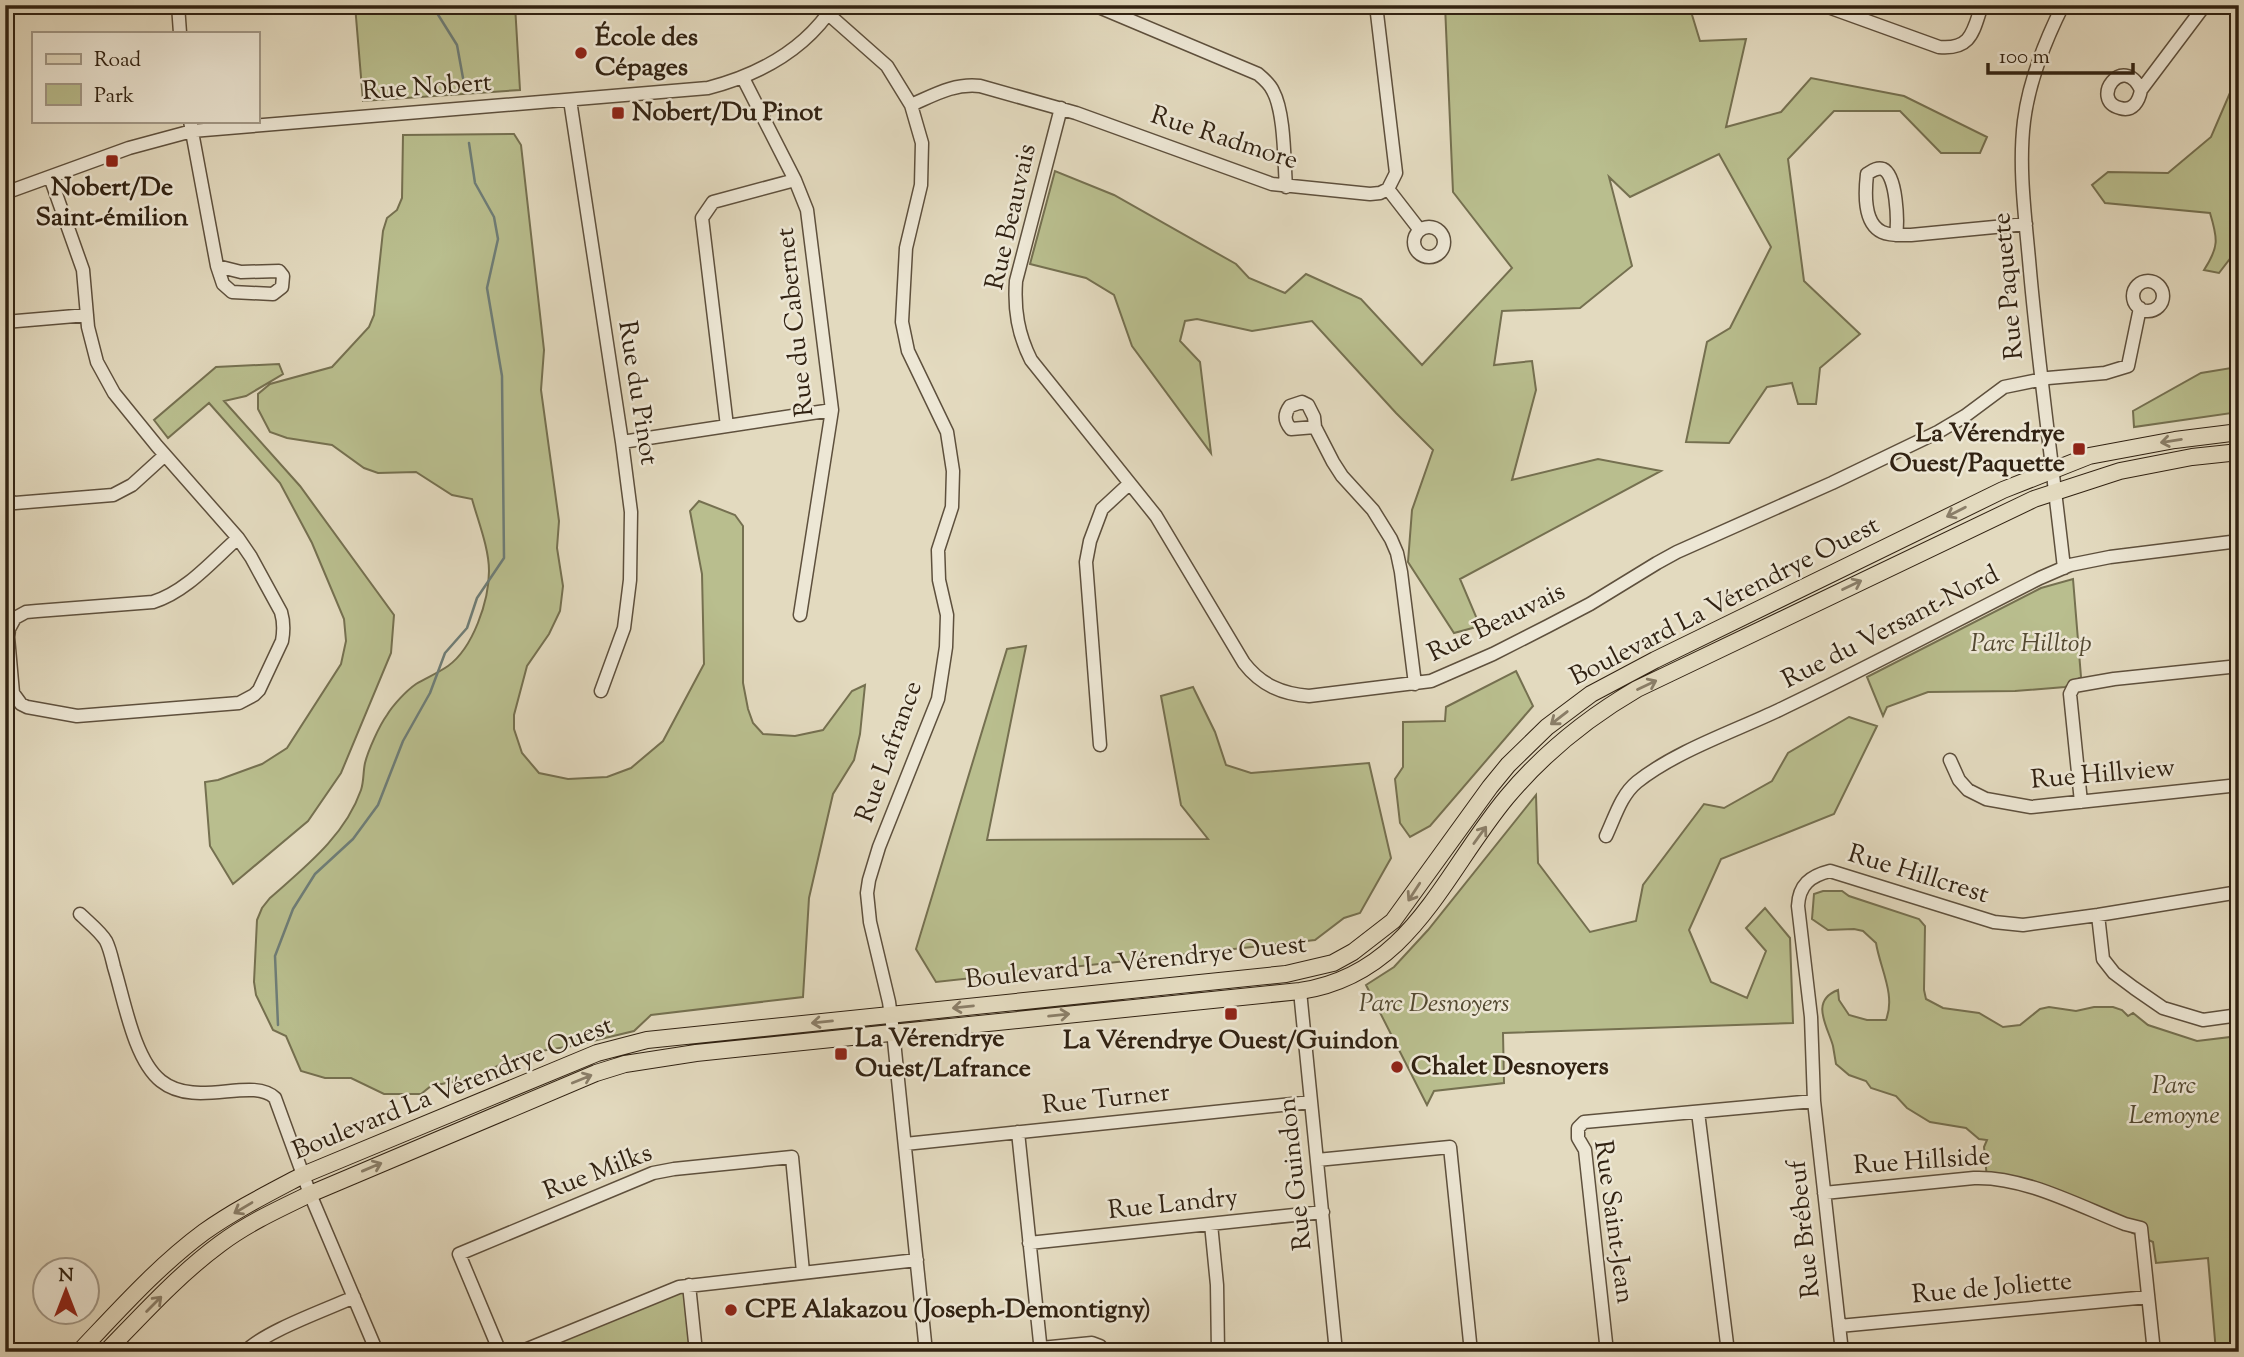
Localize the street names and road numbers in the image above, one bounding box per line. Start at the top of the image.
street label: Rue Nobert [361,65,493,111]
street label: Rue Radmore [1146,98,1302,180]
street label: Rue Beauvais [977,140,1047,294]
street label: Rue Paquette [1984,211,2034,361]
street label: Rue du Cabernet [768,226,824,418]
street label: Rue du Pinot [607,318,667,468]
street label: Boulevard La Vérendrye Ouest [1564,508,1886,696]
street label: Rue du Versant-Nord [1776,557,2006,699]
street label: Rue Beauvais [1422,574,1572,672]
street label: Rue Lafrance [847,676,933,828]
street label: Rue Hillview [2029,750,2177,800]
street label: Rue Hillcrest [1843,836,1993,914]
street label: Boulevard La Vérendrye Ouest [964,927,1309,999]
street label: Boulevard La Vérendrye Ouest [287,1008,619,1170]
street label: Rue Turner [1040,1075,1172,1125]
street label: Rue Guindon [1270,1096,1322,1252]
street label: Rue Milks [538,1135,658,1211]
street label: Rue Saint-Jean [1583,1138,1643,1306]
street label: Rue Hillside [1852,1139,1992,1185]
street label: Rue Brébeuf [1779,1157,1831,1300]
street label: Rue Landry [1106,1180,1240,1230]
street label: Rue de Joliette [1910,1264,2074,1314]

